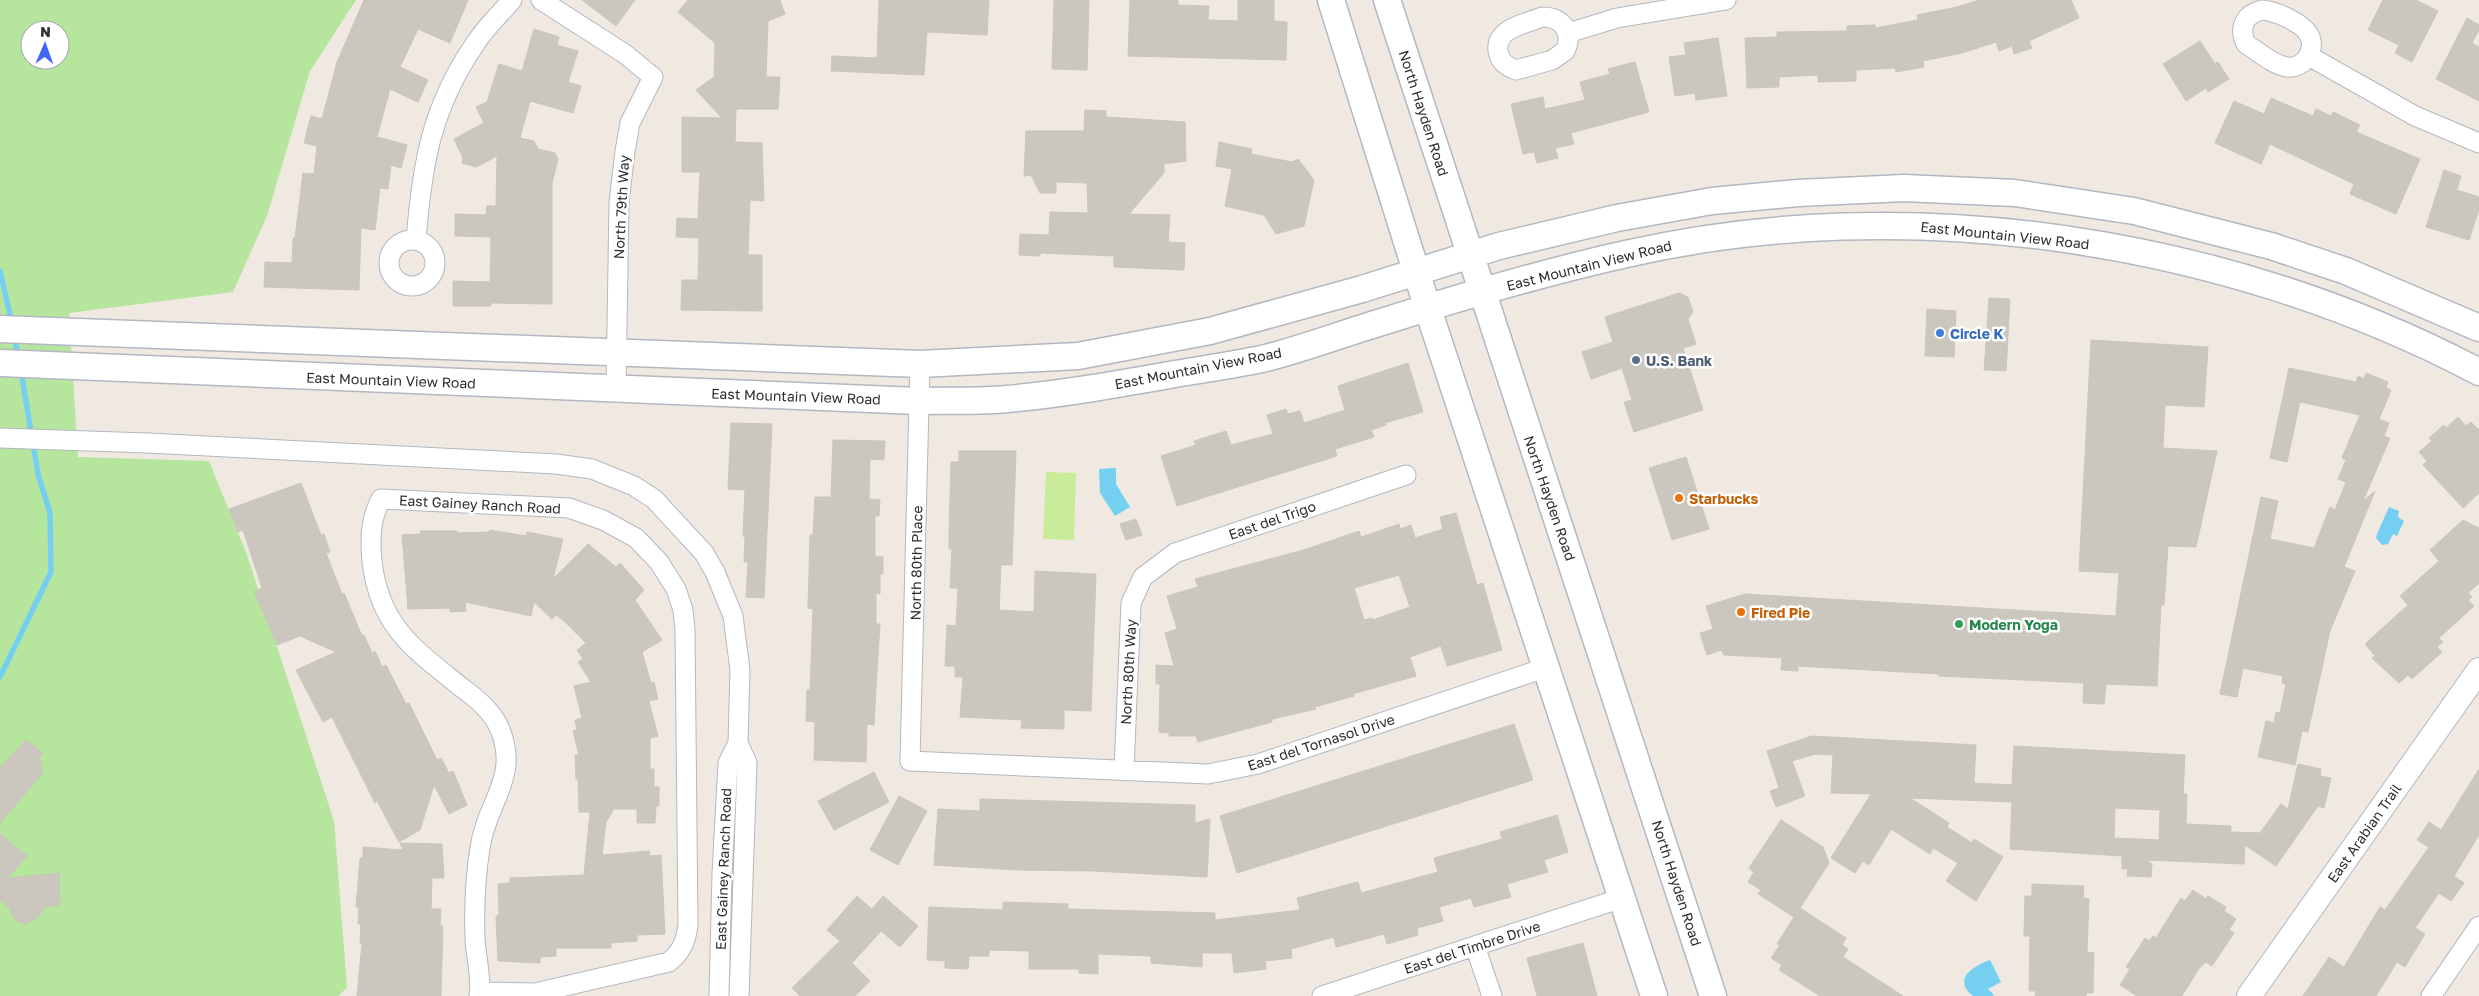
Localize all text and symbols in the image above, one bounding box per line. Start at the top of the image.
north arrow [20,20,70,70]
text: N [40,23,51,40]
street label: North Hayden Road [1396,48,1452,178]
street label: North 79th Way [610,154,632,260]
street label: East Mountain View Road [1920,218,2090,252]
street label: East Mountain View Road [1505,236,1673,294]
place label: Circle K [1950,325,2004,342]
marker: Circle K [1934,327,1946,339]
street label: East Mountain View Road [1113,343,1283,393]
place label: U.S. Bank [1646,352,1712,369]
marker: U.S. Bank [1630,354,1642,366]
street label: East Mountain View Road [306,369,476,391]
street label: East Mountain View Road [711,385,881,407]
street label: North Hayden Road [1521,433,1579,563]
place label: Starbucks [1689,490,1758,507]
street label: East Gainey Ranch Road [399,491,561,517]
marker: Starbucks [1673,492,1685,504]
street label: East del Trigo [1226,497,1318,543]
street label: North 80th Place [907,505,925,621]
place label: Fired Pie [1751,604,1810,621]
marker: Fired Pie [1735,606,1747,618]
place label: Modern Yoga [1969,616,2058,633]
marker: Modern Yoga [1953,618,1965,630]
street label: North 80th Way [1117,619,1139,725]
street label: East del Tornasol Drive [1245,710,1397,774]
street label: East Arabian Trail [2324,780,2404,886]
street label: East Gainey Ranch Road [712,788,734,950]
street label: North Hayden Road [1649,818,1705,948]
street label: East del Timbre Drive [1402,917,1542,977]

